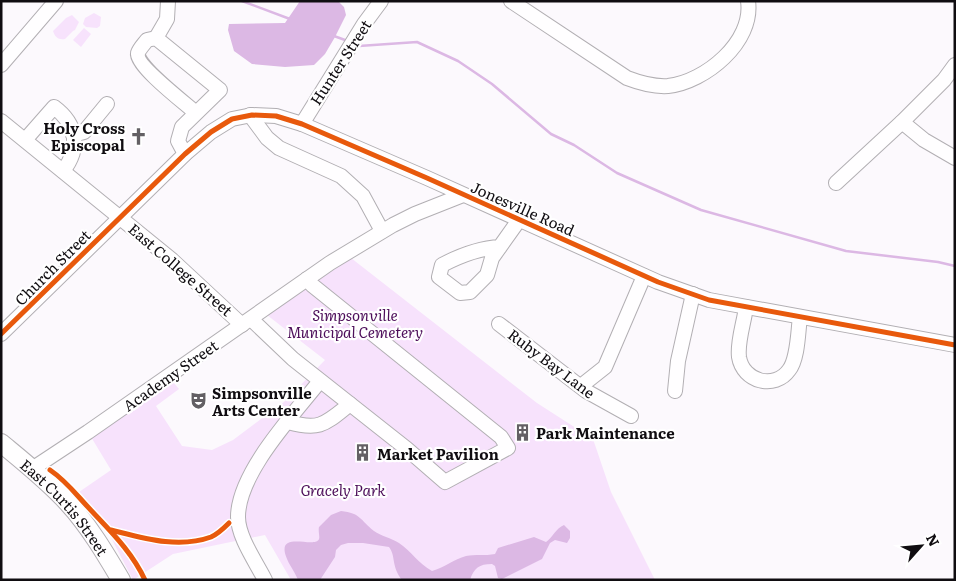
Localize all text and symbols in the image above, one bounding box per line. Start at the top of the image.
street label: Hunter Street [304,15,376,109]
place label: Holy Cross Episcopal [43,116,126,156]
church icon: Holy Cross Episcopal [129,126,149,146]
street label: Jonesville Road [467,175,579,241]
street label: East College Street [124,217,238,321]
street label: Church Street [9,224,95,310]
park label: Simpsonville Municipal Cemetery [287,303,423,343]
street label: Ruby Bay Lane [504,323,601,404]
street label: Academy Street [118,334,222,416]
place label: Simpsonville Arts Center [212,381,312,421]
theatre icon: Simpsonville Arts Center [188,391,208,411]
place label: Park Maintenance [536,421,675,444]
building icon: Park Maintenance [512,422,532,442]
place label: Market Pavilion [377,442,499,465]
building icon: Market Pavilion [353,443,373,463]
street label: East Curtis Street [16,453,115,560]
park label: Gracely Park [300,478,386,501]
north arrow [896,521,946,571]
text: N [922,530,945,550]

